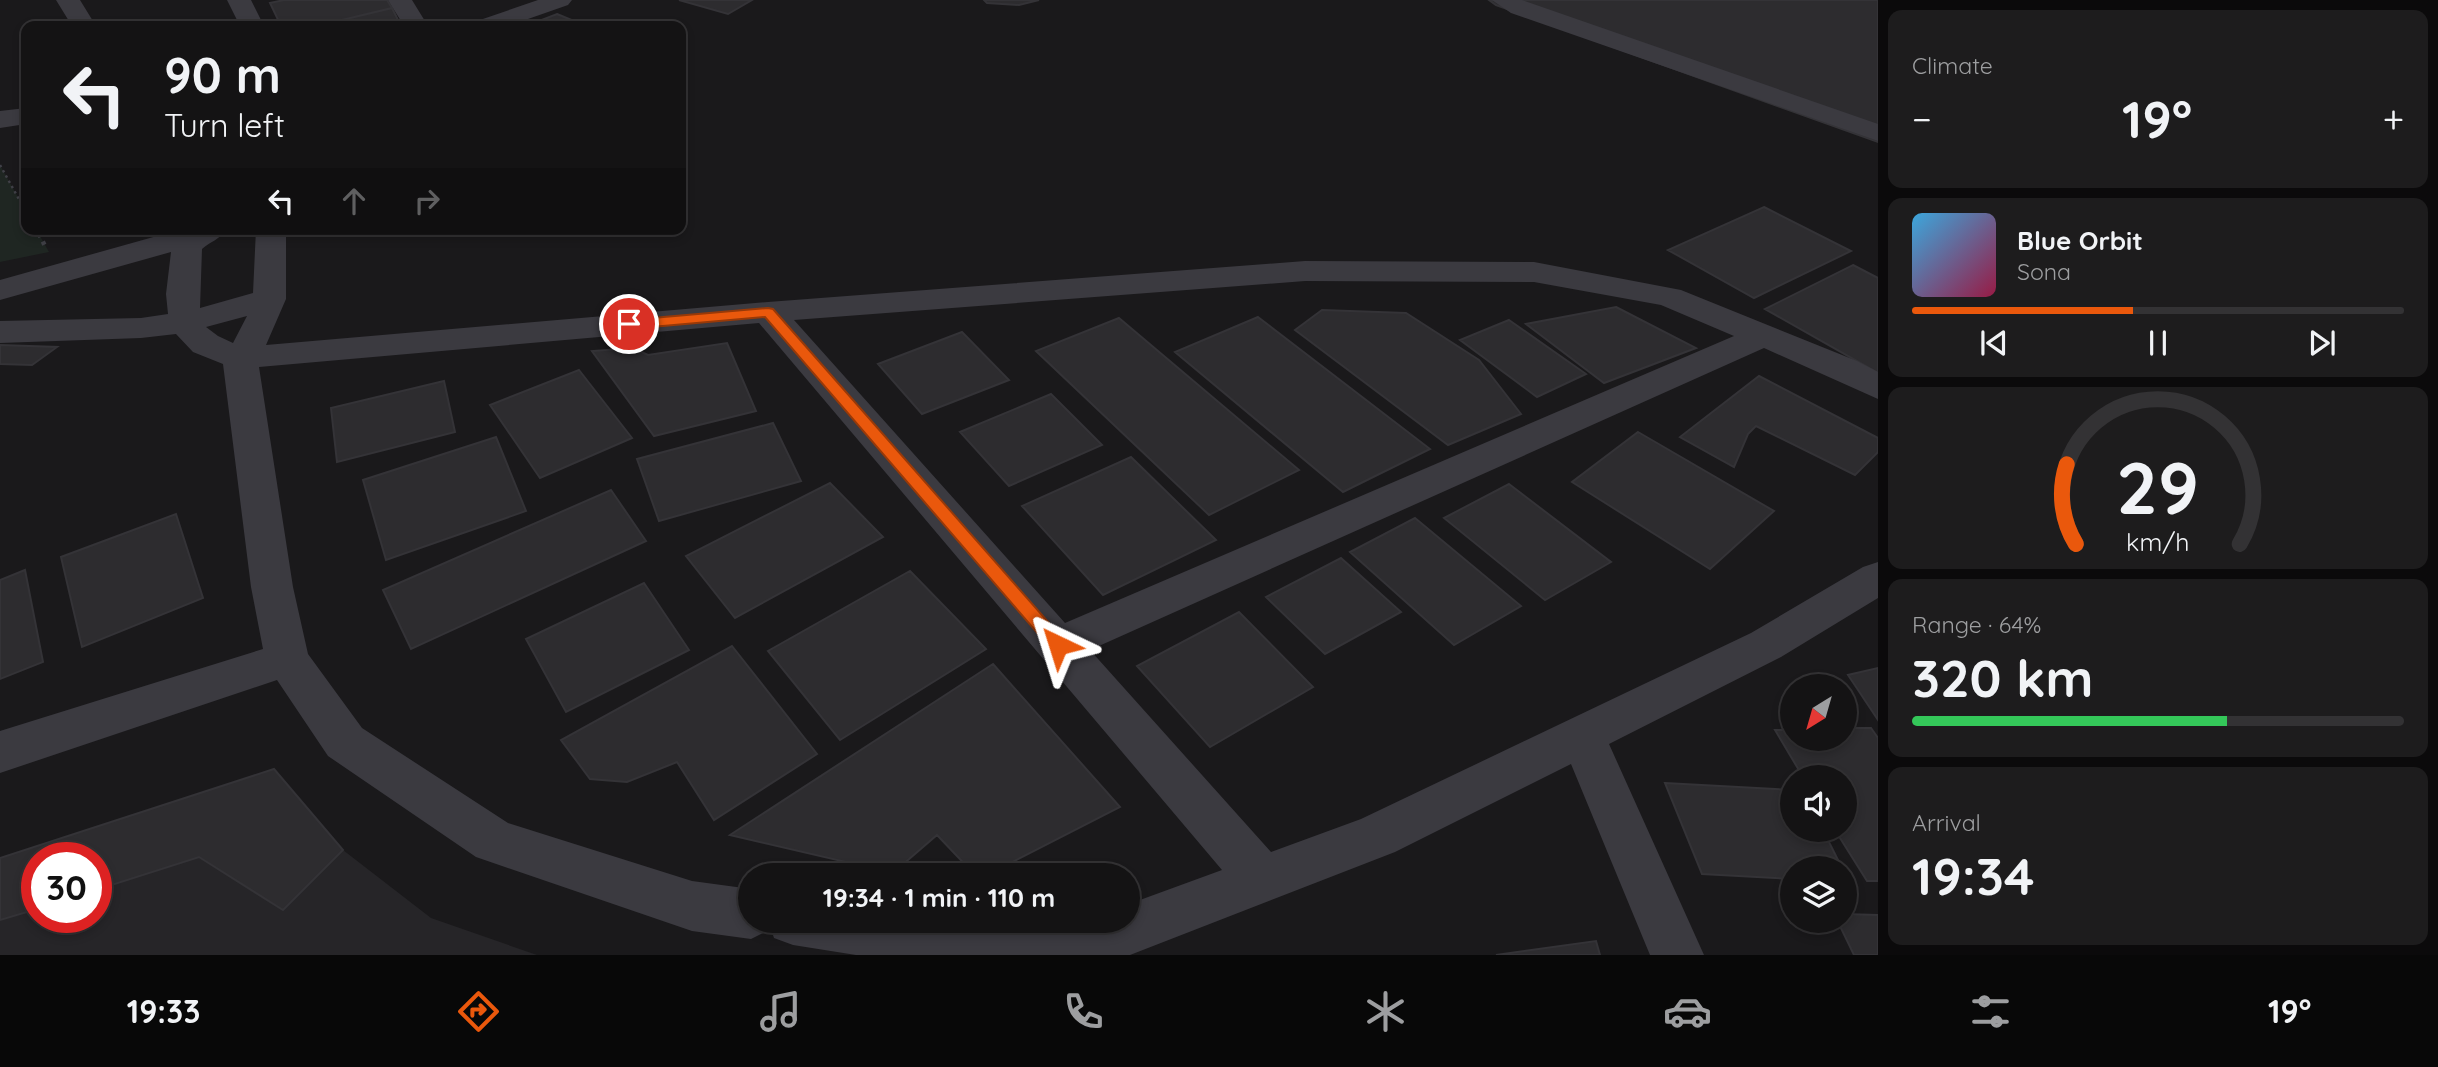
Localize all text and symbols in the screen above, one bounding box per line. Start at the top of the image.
text: 90 m [164,44,281,105]
icon: left [49,49,140,140]
text: Climate [1912,51,1993,80]
text: 19° [2122,86,2192,151]
text: − [1912,95,1932,143]
text: + [2383,95,2404,143]
text: Turn left [164,105,285,145]
icon: left [262,182,300,220]
icon: ahead [335,182,373,220]
icon: right [408,182,446,220]
text: Blue Orbit [2017,224,2143,257]
text: Sona [2017,257,2071,286]
pin [599,294,659,354]
icon: arrive [610,305,648,343]
icon: previous [1975,324,2013,362]
icon: pause [2139,324,2177,362]
icon: next [2303,324,2341,362]
text: 29 [2117,441,2199,532]
text: km/h [2126,525,2190,556]
position arrow [1021,608,1095,682]
text: Range · 64% [1912,610,2041,639]
text: 320 km [1912,645,2094,710]
north arrow [1780,674,1857,751]
map controls [1780,674,1857,933]
button: sound [1780,765,1857,842]
text: Arrival [1912,808,1981,837]
speed limit sign: 30 [21,842,112,933]
text: 19:34 [1912,843,2034,908]
button: layers [1780,856,1857,933]
text: 19:34 · 1 min · 110 m [823,881,1055,914]
icon: directions [454,987,503,1036]
icon: music [756,987,805,1036]
icon: phone [1059,987,1108,1036]
icon: climate [1361,987,1410,1036]
icon: car [1663,987,1712,1036]
icon: filters [1966,987,2015,1036]
text: 19:33 [127,991,200,1031]
text: 19° [2268,991,2311,1031]

